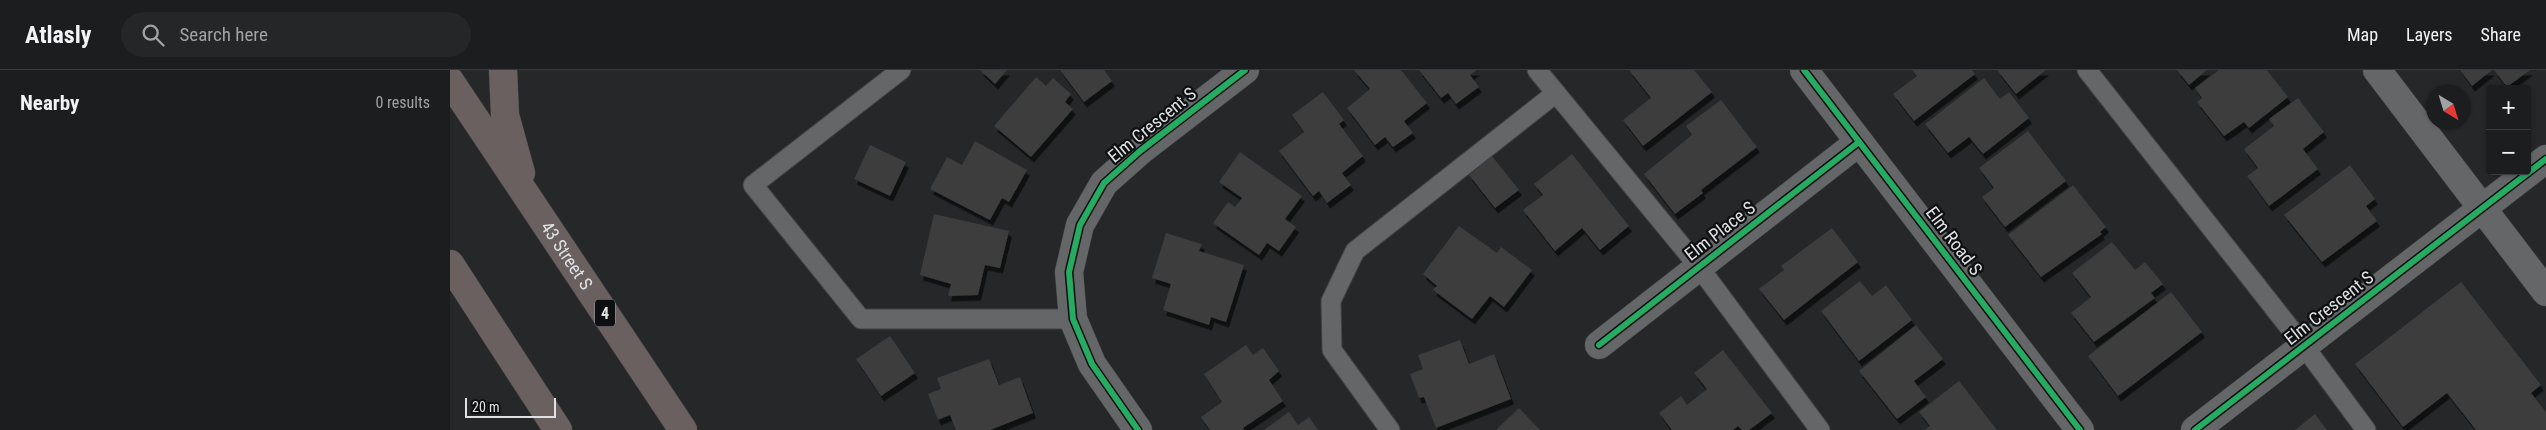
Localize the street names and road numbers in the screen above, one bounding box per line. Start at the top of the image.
street label: Elm Crescent S [1103,83,1200,167]
street label: Elm Place S [1680,197,1759,265]
street label: Elm Road S [1922,202,1987,279]
street label: 43 Street S [537,217,597,293]
street label: Elm Crescent S [2280,266,2377,349]
road number: 4 [595,300,615,326]

